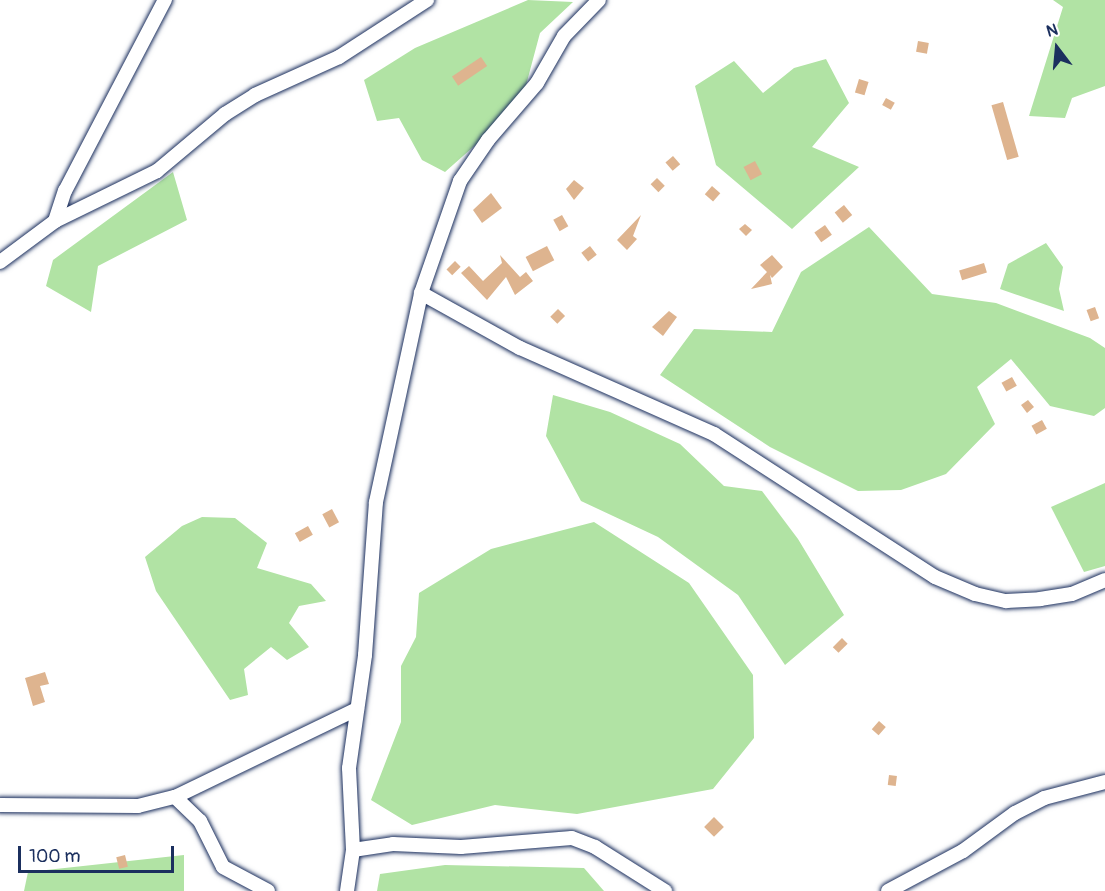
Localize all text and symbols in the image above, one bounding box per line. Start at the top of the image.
north arrow [1027,18,1087,78]
text: N [1044,20,1060,42]
scale bar [21,834,177,872]
text: 100 m [29,845,81,868]

